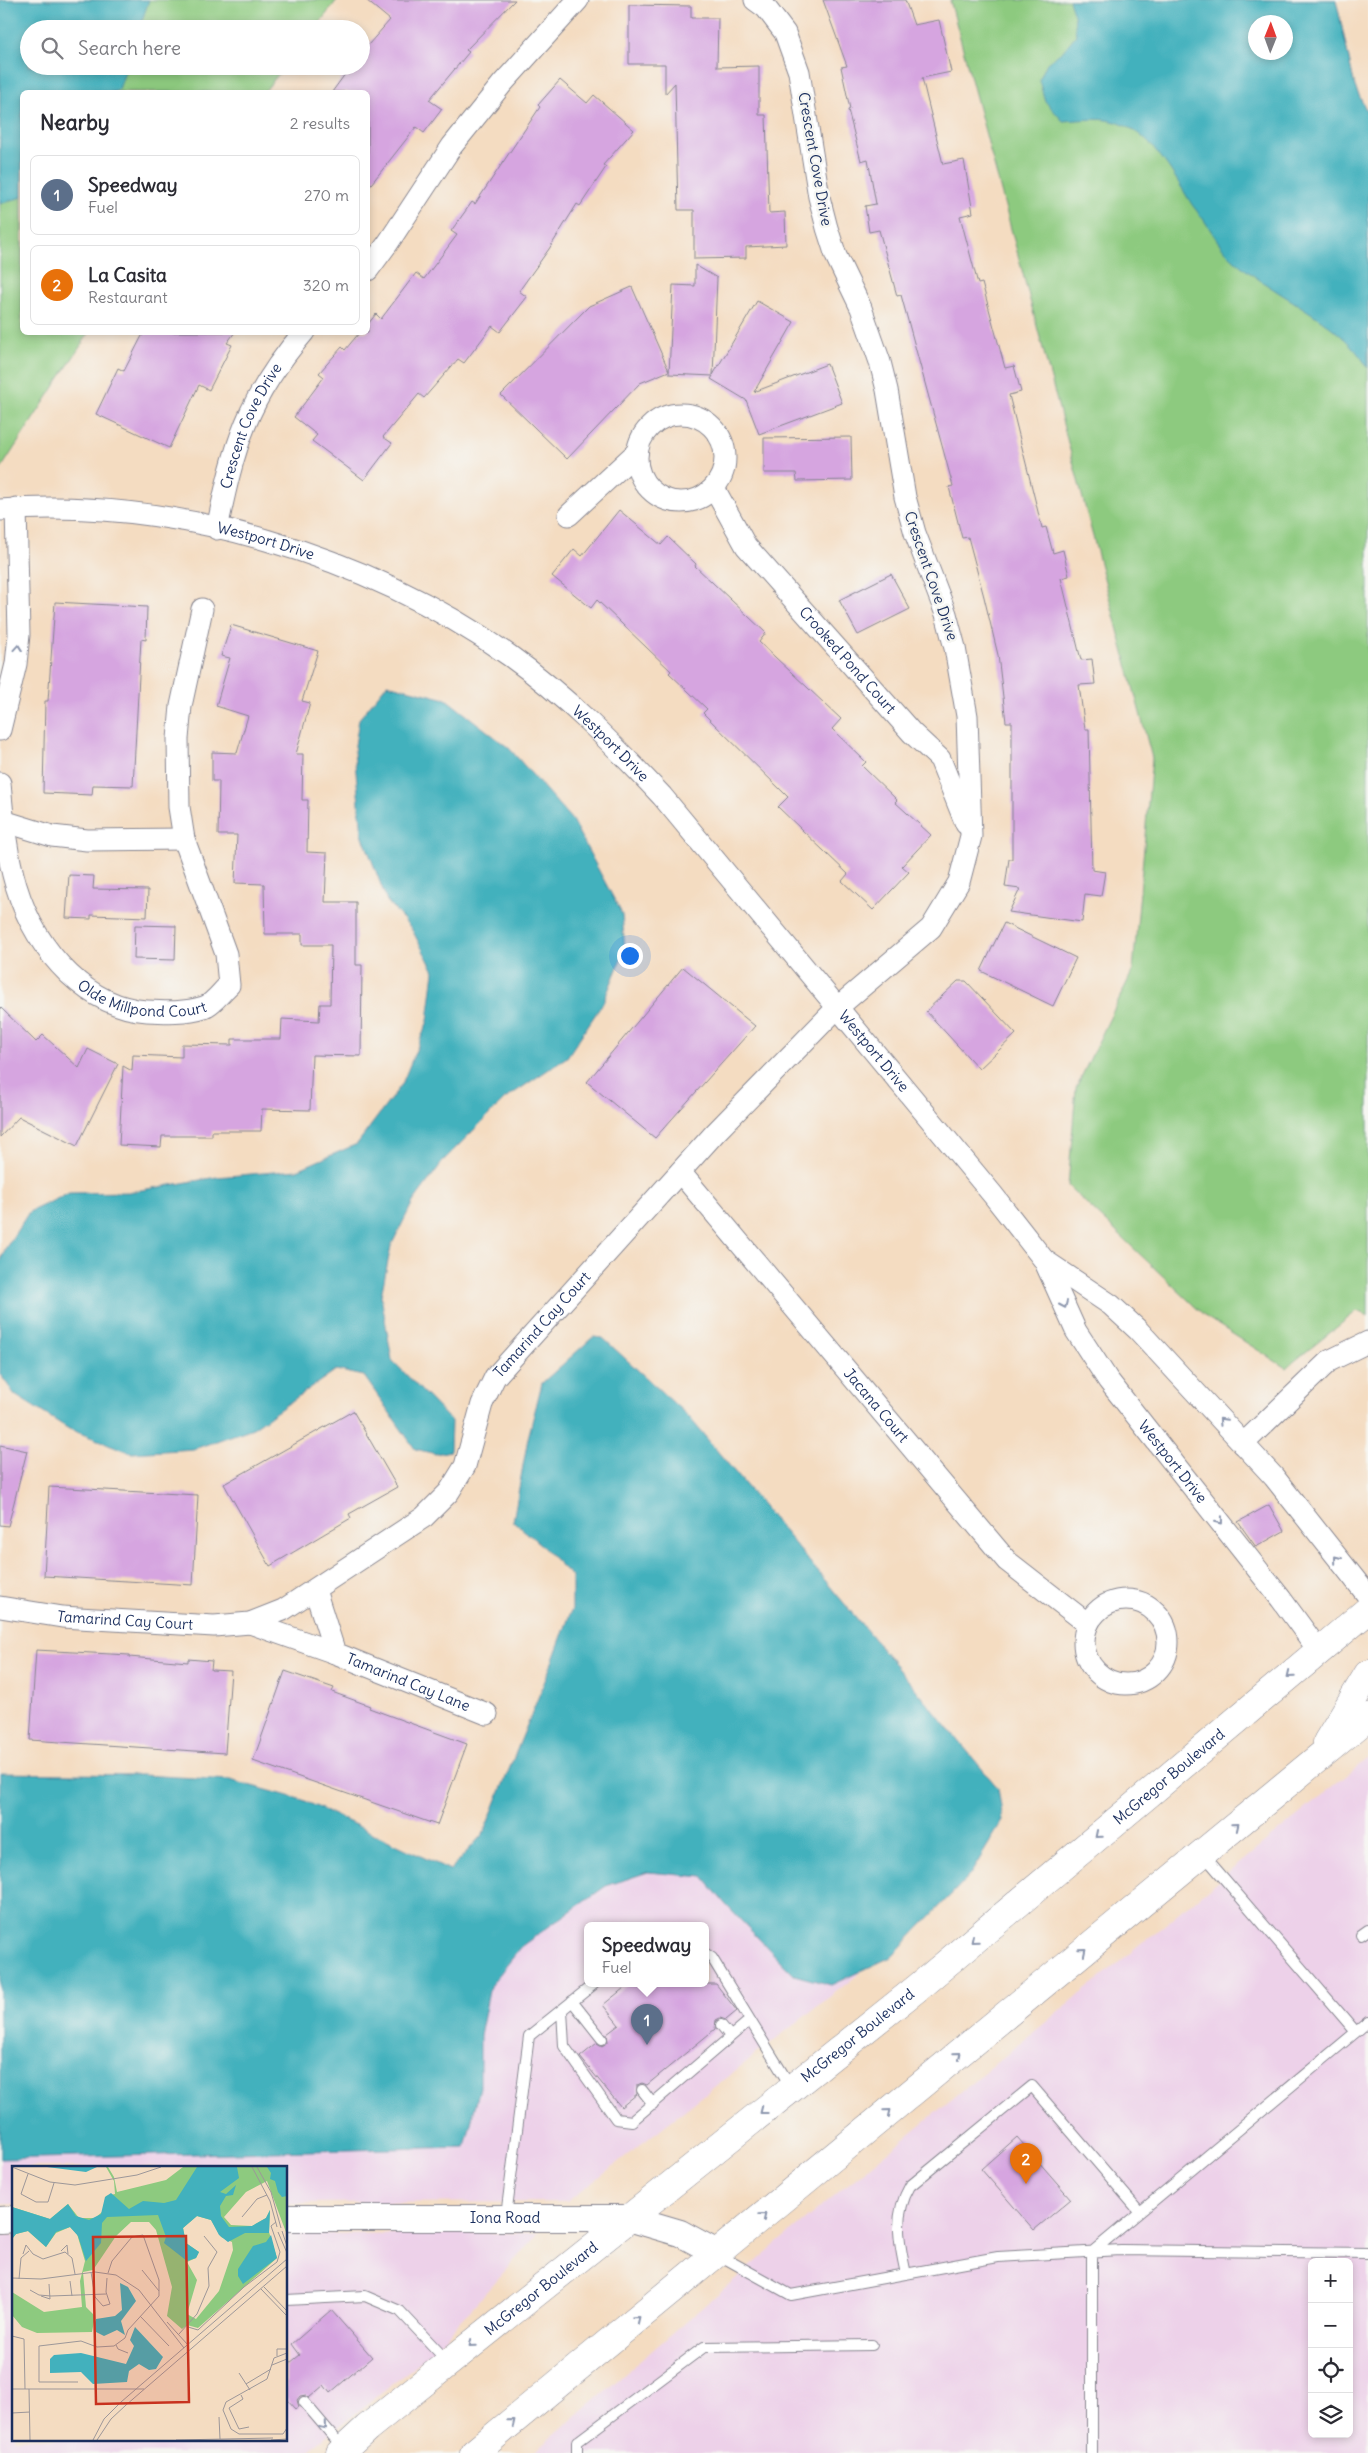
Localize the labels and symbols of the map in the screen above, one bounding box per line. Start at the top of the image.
north arrow [1248,15,1293,60]
street label: Crescent Cove Drive [794,91,837,227]
street label: Crescent Cove Drive [216,359,286,491]
street label: Crescent Cove Drive [900,509,963,643]
street label: Westport Drive [215,518,317,564]
street label: Crooked Pond Court [795,602,900,717]
one-way arrow [12,644,23,652]
street label: Westport Drive [569,701,653,785]
your location [617,943,643,969]
street label: Olde Millpond Court [74,975,209,1021]
street label: Westport Drive [835,1006,913,1096]
street label: Tamarind Cay Court [489,1267,594,1381]
one-way arrow [1057,1300,1068,1309]
street label: Jacana Court [840,1364,913,1446]
street label: Westport Drive [1134,1416,1211,1507]
one-way arrow [1219,1417,1228,1426]
one-way arrow [1214,1515,1222,1524]
one-way arrow [1334,1555,1343,1564]
street label: Tamarind Cay Court [56,1606,194,1634]
street label: Tamarind Cay Lane [344,1649,473,1715]
one-way arrow [1287,1669,1296,1677]
street label: McGregor Boulevard [1109,1724,1229,1829]
one-way arrow [1230,1822,1239,1831]
one-way arrow [1095,1829,1104,1838]
one-way arrow [971,1934,980,1943]
one-way arrow [1077,1949,1086,1957]
street label: McGregor Boulevard [797,1984,918,2086]
pin: 1 [631,2004,663,2045]
one-way arrow [952,2051,961,2060]
one-way arrow [760,2106,769,2114]
one-way arrow [882,2110,891,2118]
pin: 2 [1010,2143,1042,2184]
inset map [12,2166,288,2440]
street label: Iona Road [470,2208,540,2227]
one-way arrow [757,2213,766,2221]
street label: McGregor Boulevard [481,2237,602,2339]
one-way arrow [631,2316,640,2324]
one-way arrow [469,2339,478,2347]
one-way arrow [506,2419,515,2428]
one-way arrow [319,2420,328,2429]

